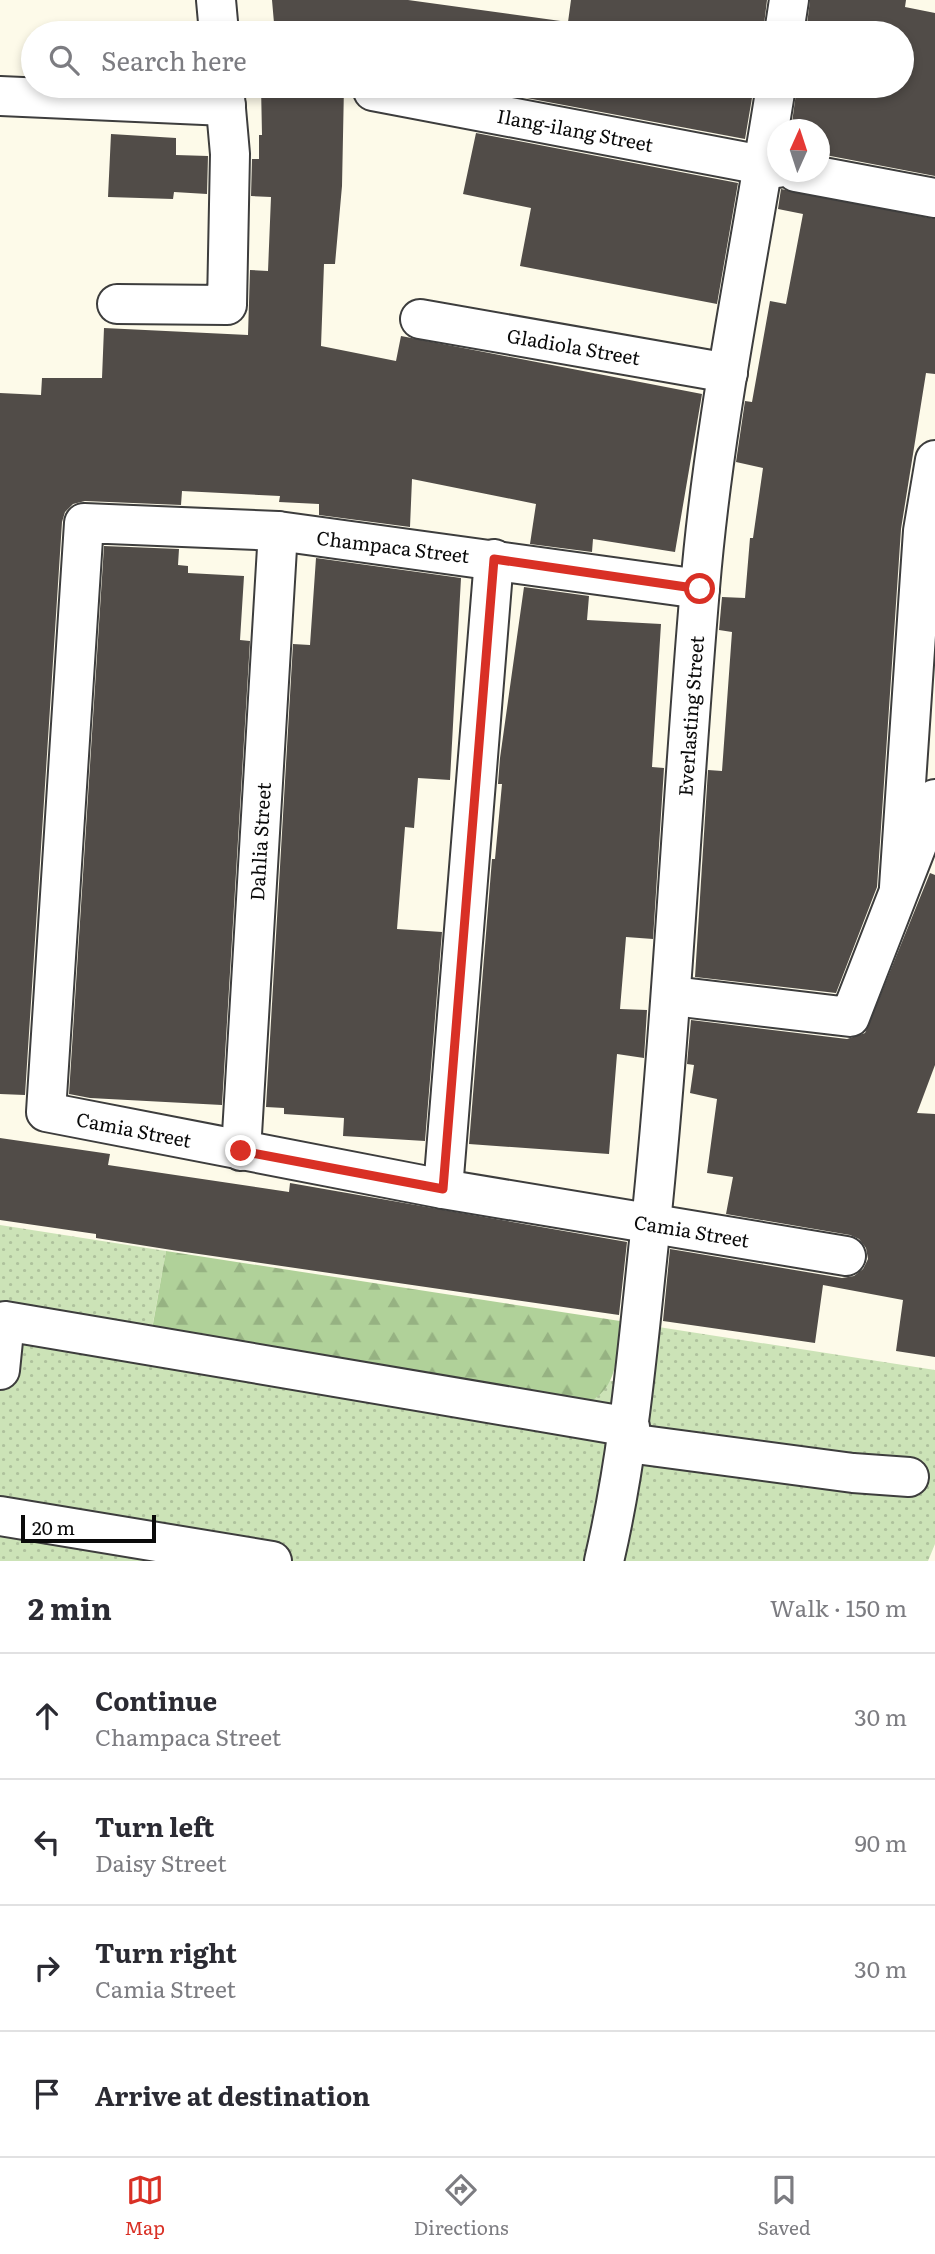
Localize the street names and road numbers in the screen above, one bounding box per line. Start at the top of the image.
street label: Ilang-ilang Street [495,101,656,158]
street label: Gladiola Street [505,321,643,371]
street label: Champaca Street [315,523,471,569]
street label: Everlasting Street [670,634,710,797]
street label: Dahlia Street [242,781,277,902]
street label: Camia Street [74,1104,194,1154]
street label: Camia Street [632,1207,752,1254]

